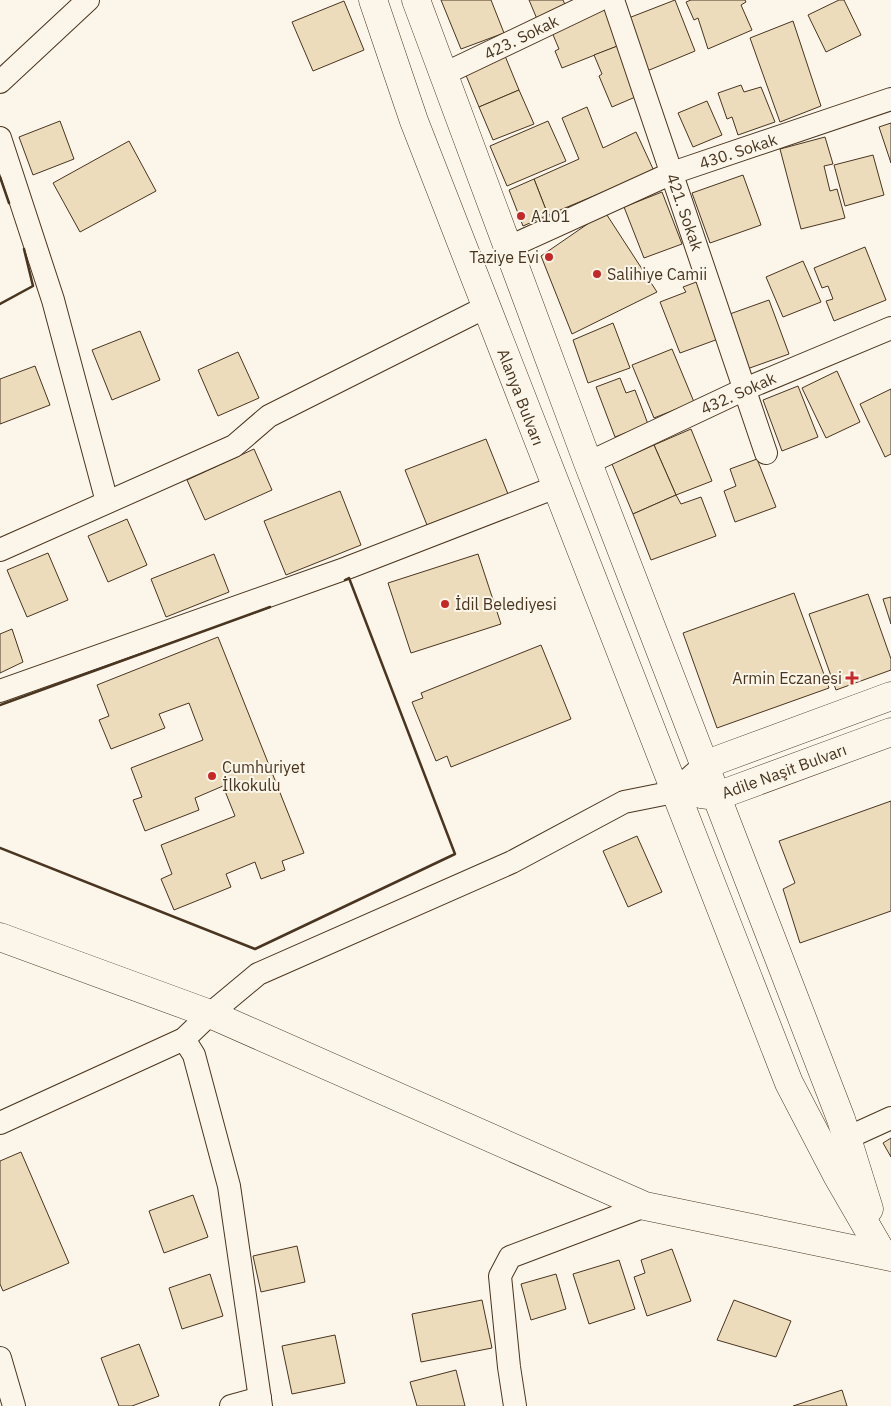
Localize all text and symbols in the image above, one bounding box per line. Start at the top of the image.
street label: 423. Sokak [480,10,562,64]
street label: 430. Sokak [697,129,780,173]
street label: 421. Sokak [662,171,708,254]
place label: A101 [531,206,570,226]
marker: A101 [515,210,527,222]
place label: Taziye Evi [469,247,539,267]
marker: Taziye Evi [543,251,555,263]
place label: Salihiye Camii [607,264,707,284]
marker: Salihiye Camii [591,268,603,280]
street label: Alanya Bulvarı [493,346,549,448]
street label: 432. Sokak [697,367,779,419]
place label: İdil Belediyesi [455,594,557,614]
marker: İdil Belediyesi [439,598,451,610]
place label: Armin Eczanesi [732,668,842,688]
marker: Armin Eczanesi [846,672,858,684]
street label: Adile Naşit Bulvarı [719,739,849,803]
place label: Cumhuriyet İlkokulu [222,757,305,795]
marker: Cumhuriyet İlkokulu [206,770,218,782]

